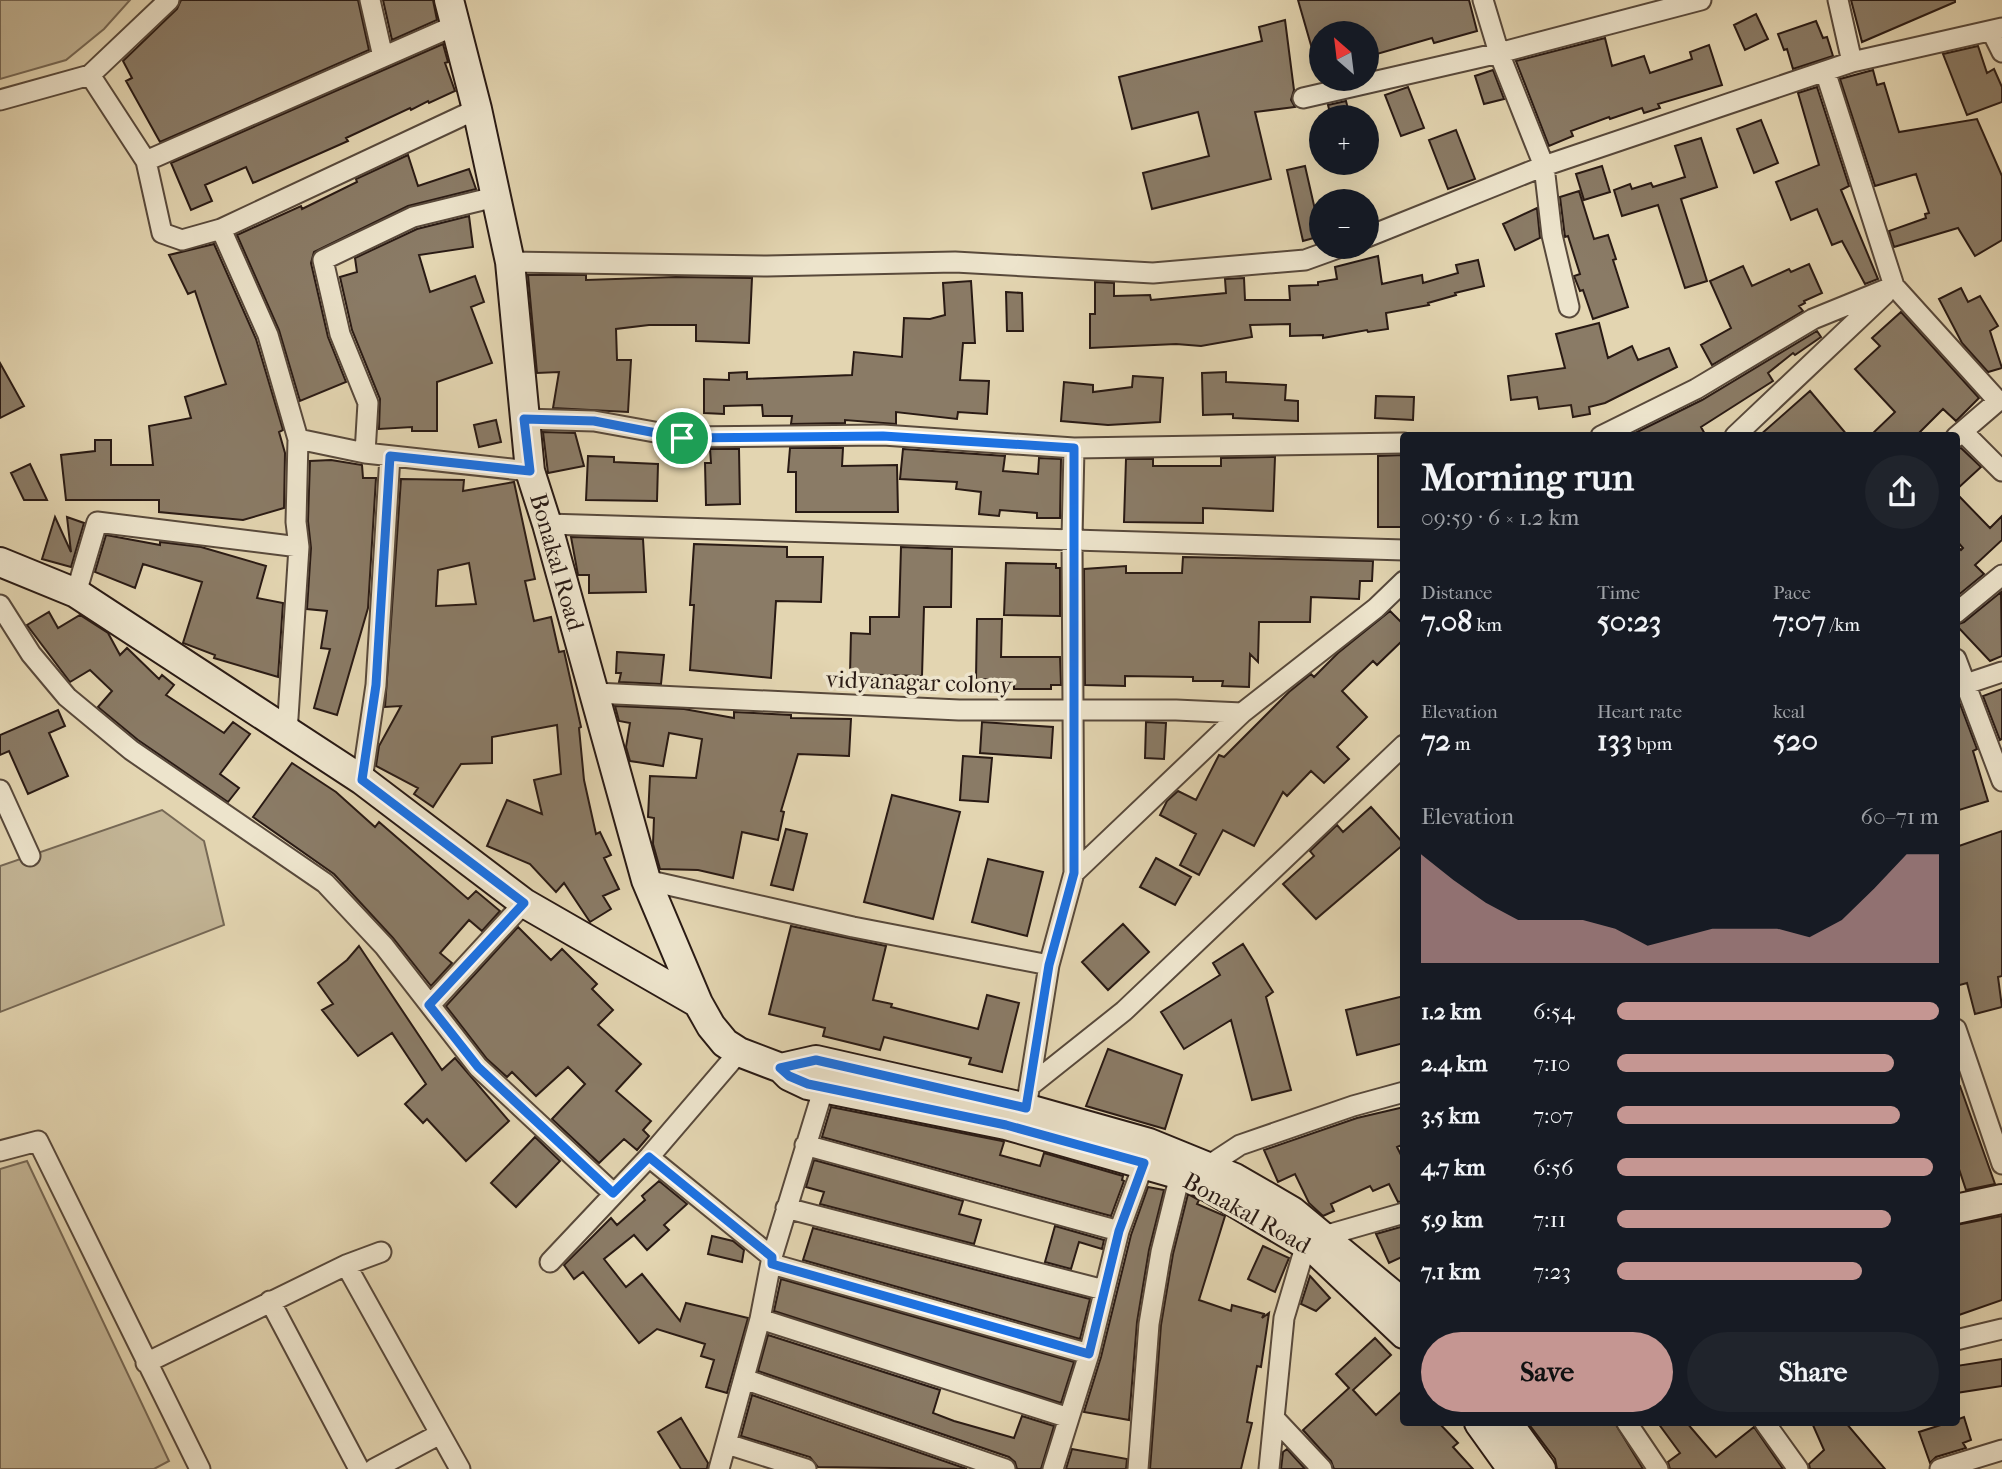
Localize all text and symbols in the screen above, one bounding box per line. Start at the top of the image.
north arrow [1309,21,1379,91]
map controls [1309,21,1379,259]
button: + [1309,105,1379,175]
button: − [1309,189,1379,259]
pin [652,408,712,468]
icon: arrive [663,419,701,457]
text: Morning run [1421,455,1634,500]
button: share [1865,455,1939,529]
street label: Bonakal Road [524,490,590,635]
text: 09:59 · 6 × 1.2 km [1421,504,1579,531]
text: Distance [1421,582,1492,604]
text: Time [1597,582,1640,604]
text: Pace [1773,582,1811,604]
text: 7.08 [1421,604,1472,639]
text: 50:23 [1597,604,1661,639]
text: 7:07 [1773,604,1826,639]
text: km [1472,614,1502,636]
text: /km [1826,614,1860,636]
street label: vidyanagar colony [825,665,1014,699]
text: Elevation [1421,701,1498,723]
text: Heart rate [1597,701,1682,723]
text: kcal [1773,701,1805,723]
text: 72 [1421,723,1451,758]
text: 133 [1597,723,1632,758]
text: 520 [1773,723,1818,758]
text: m [1451,733,1471,755]
text: bpm [1632,733,1672,755]
text: Elevation [1421,803,1514,830]
text: 60–71 m [1860,803,1939,830]
text: 1.2 km [1421,998,1481,1025]
text: 6:54 [1533,998,1575,1025]
text: 2.4 km [1421,1050,1487,1077]
text: 7:10 [1533,1050,1570,1077]
text: 3.5 km [1421,1102,1480,1129]
text: 7:07 [1533,1102,1573,1129]
text: 4.7 km [1421,1154,1485,1181]
text: 6:56 [1533,1154,1573,1181]
street label: Bonakal Road [1178,1167,1316,1260]
text: 5.9 km [1421,1206,1483,1233]
text: 7:11 [1533,1206,1566,1233]
text: 7.1 km [1421,1258,1480,1285]
text: 7:23 [1533,1258,1571,1285]
button: Save [1421,1332,1673,1412]
button: Share [1687,1332,1939,1412]

